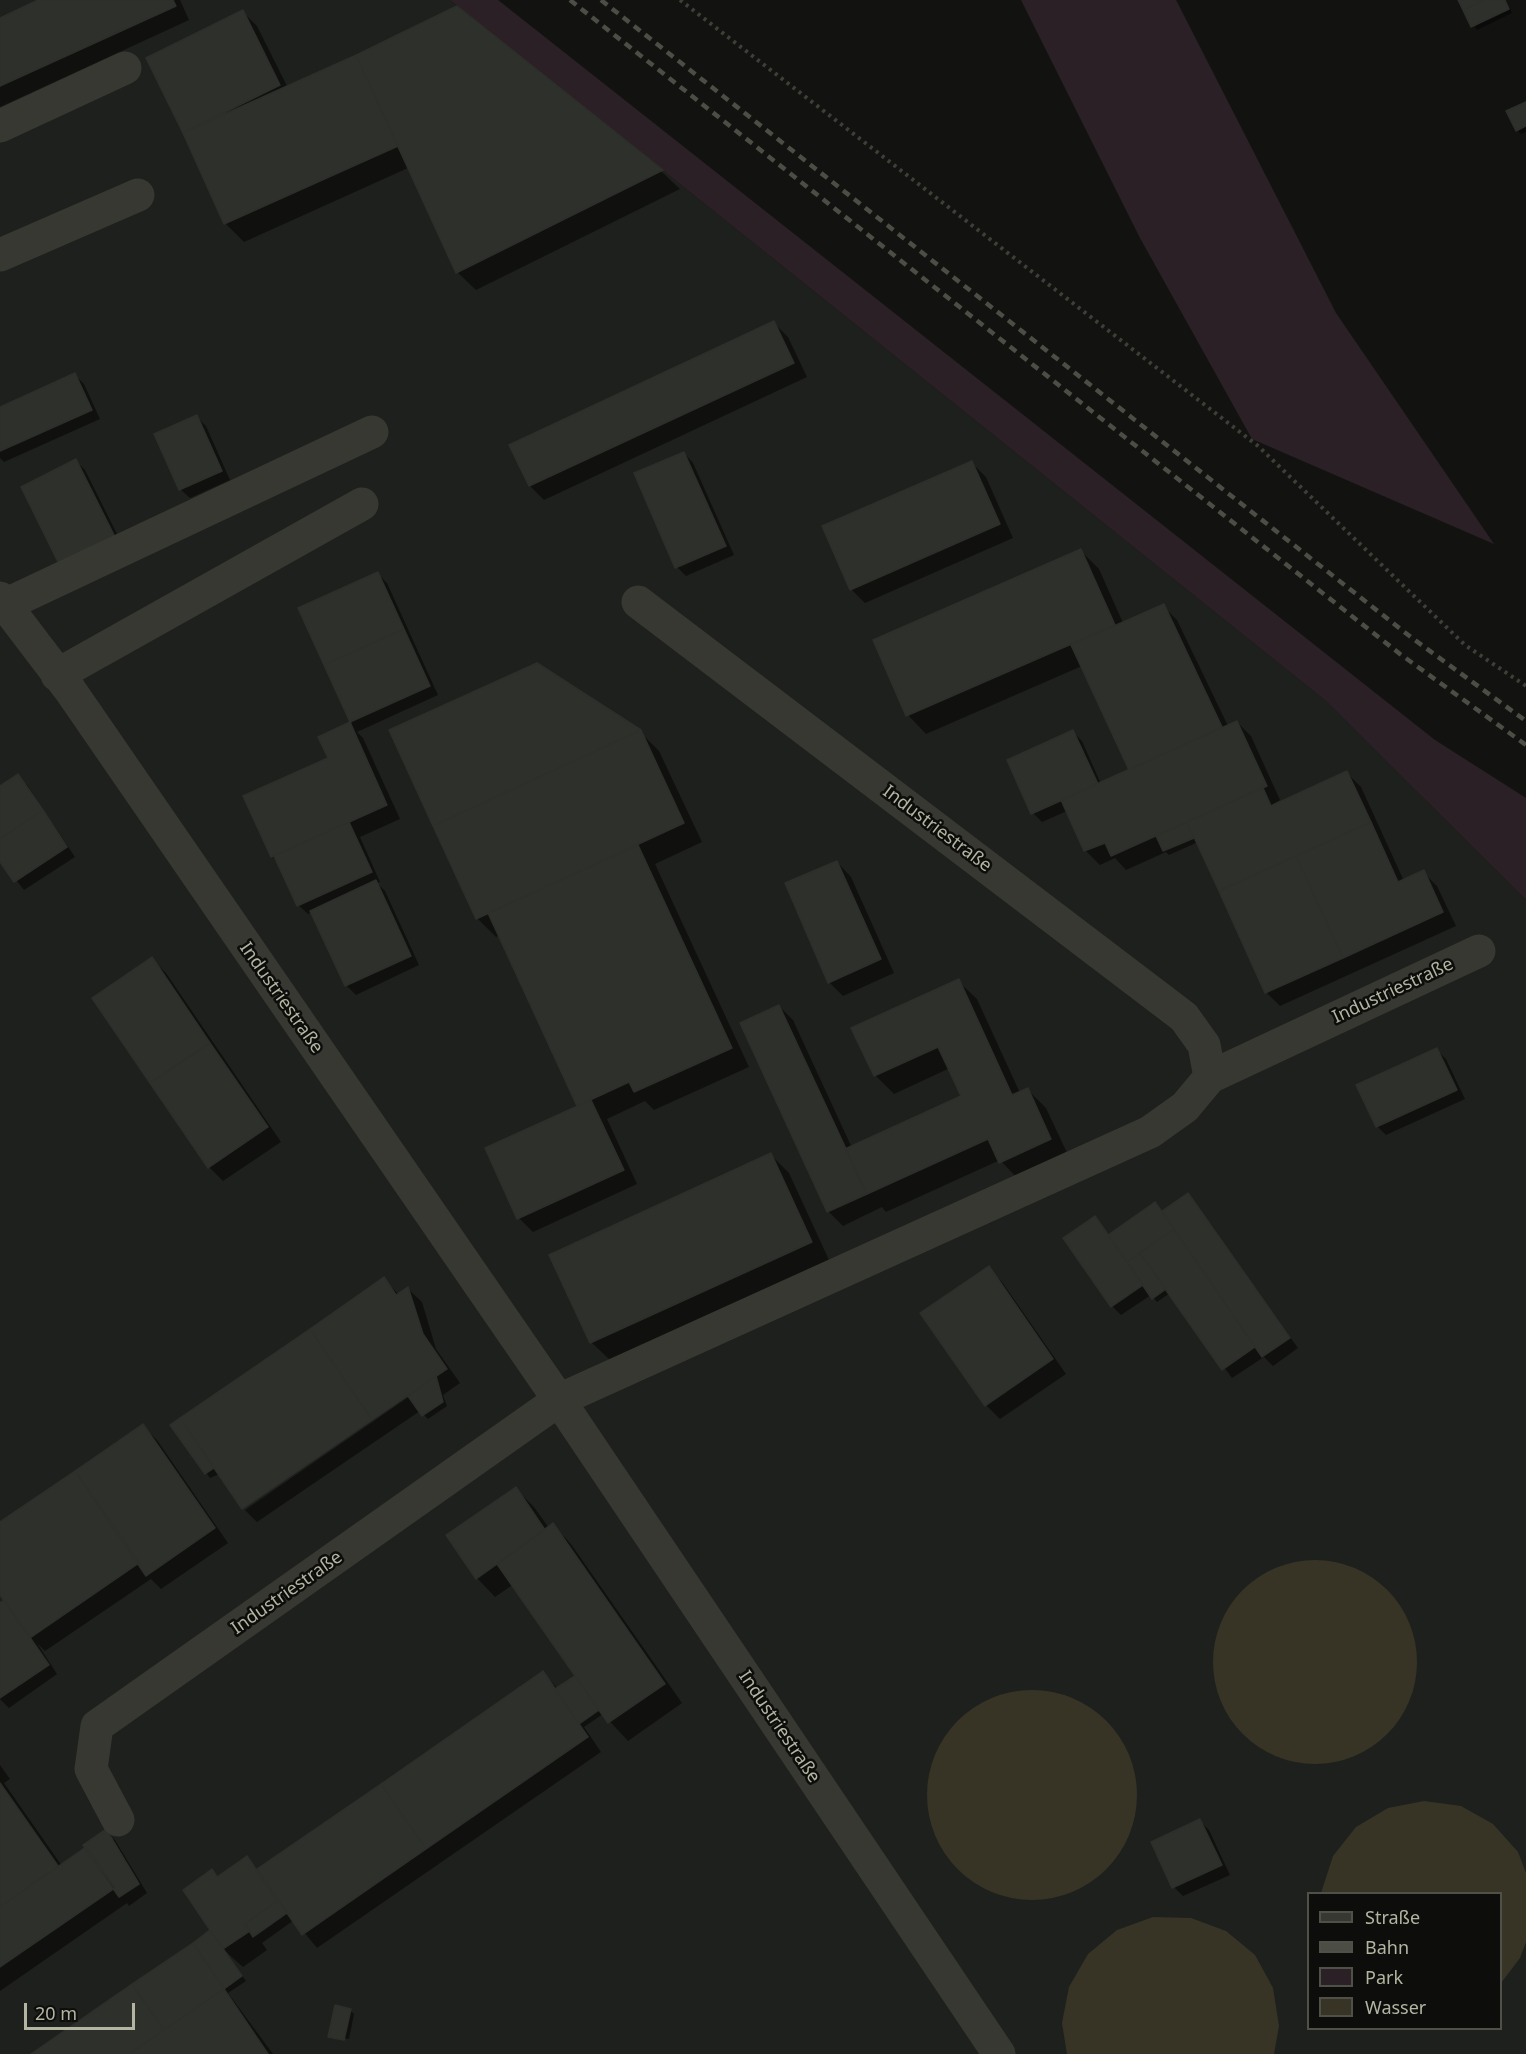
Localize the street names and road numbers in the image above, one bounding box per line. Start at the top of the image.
street label: Industriestraße [878,781,996,877]
street label: Industriestraße [235,938,327,1058]
street label: Industriestraße [1329,954,1457,1028]
street label: Industriestraße [227,1547,347,1639]
street label: Industriestraße [734,1667,824,1787]

